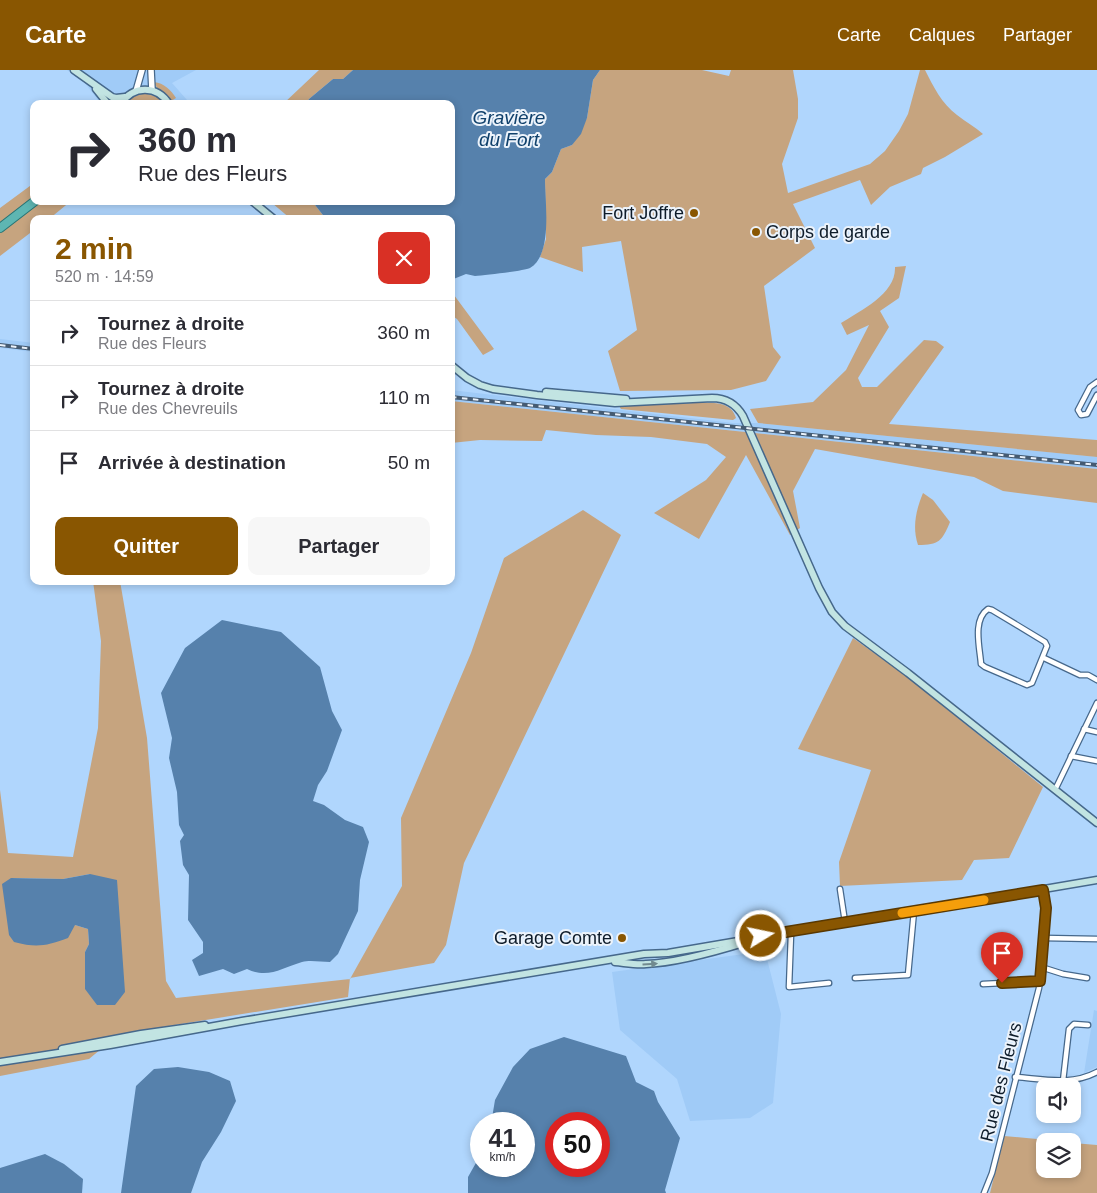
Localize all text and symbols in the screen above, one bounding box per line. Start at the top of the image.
text: Carte [25,21,86,48]
text: Carte [837,25,881,45]
text: Calques [909,25,975,45]
text: Partager [1003,25,1072,45]
water label: Gravière du Fort [473,107,545,150]
icon: right [55,120,120,185]
text: 360 m [138,120,237,159]
text: Rue des Fleurs [138,161,287,186]
place label: Fort Joffre [602,203,684,223]
marker: Fort Joffre [688,207,700,219]
place label: Corps de garde [766,222,890,242]
marker: Corps de garde [750,226,762,238]
text: 2 min [55,232,133,265]
button: close [378,232,430,284]
text: 520 m · 14:59 [55,268,154,285]
text: Tournez à droite [98,313,244,334]
icon: right [55,319,83,347]
text: 360 m [377,322,430,343]
text: Rue des Fleurs [98,335,207,352]
text: Tournez à droite [98,378,244,399]
icon: right [55,384,83,412]
text: 110 m [379,387,430,408]
text: Rue des Chevreuils [98,400,238,417]
icon: arrive [55,449,83,477]
text: Arrivée à destination [98,452,286,473]
text: 50 m [388,452,430,473]
button: Quitter [55,517,238,575]
button: Partager [248,517,430,575]
position arrow [734,909,786,961]
place label: Garage Comte [494,928,612,948]
marker: Garage Comte [616,932,628,944]
pin [981,932,1023,983]
icon: arrive [988,939,1016,967]
one-way arrow [643,959,659,967]
street label: Rue des Fleurs [977,1020,1025,1144]
map controls [1036,1078,1081,1178]
button: sound [1036,1078,1081,1123]
speed limit sign: 50 [545,1112,610,1177]
text: 41 [489,1124,516,1152]
button: layers [1036,1133,1081,1178]
text: km/h [489,1150,516,1164]

